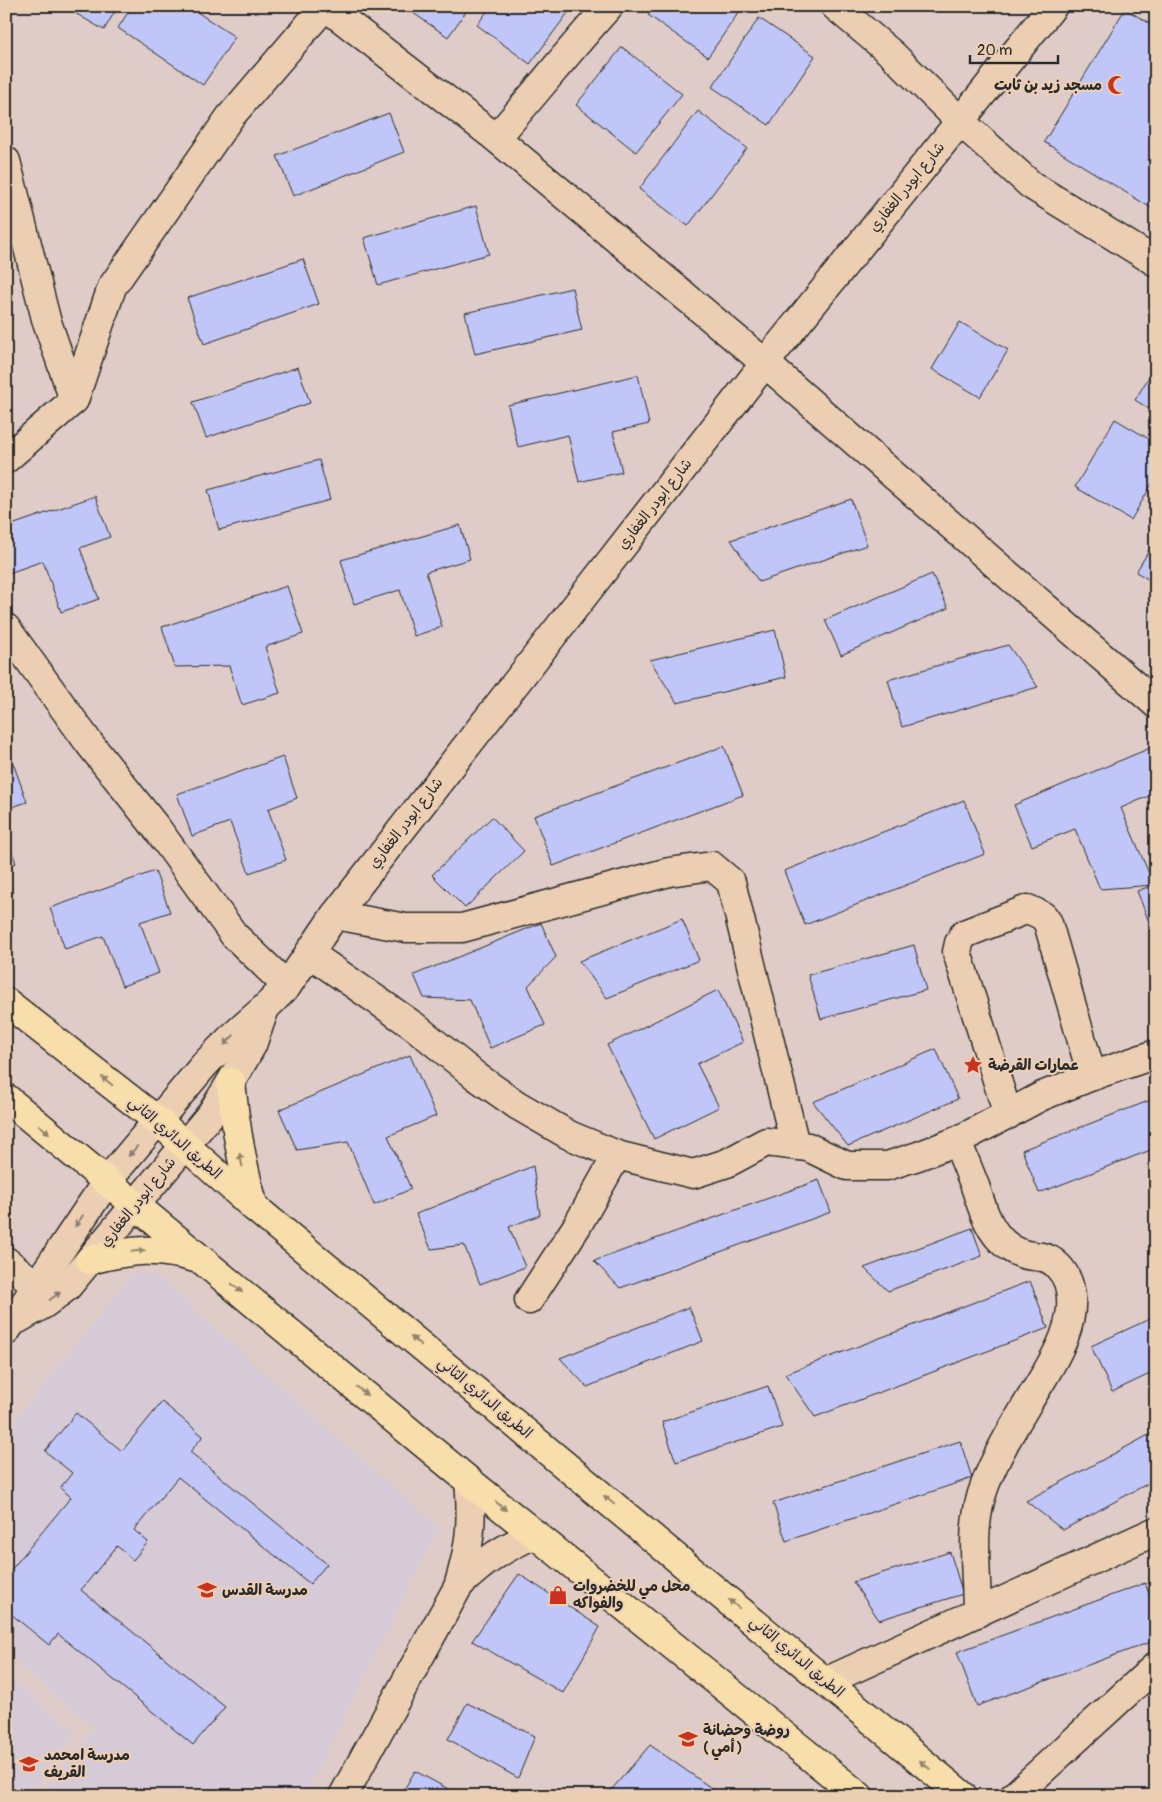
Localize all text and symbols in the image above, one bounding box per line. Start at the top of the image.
scale bar [970,32,1057,64]
text: 20 m [977,41,1012,60]
mosque icon: مسجد زيد بن ثابت [1106,74,1128,96]
place label: مسجد زيد بن ثابت [994,76,1102,95]
street label: شارع ابودر الغفاري [865,138,950,236]
street label: شارع ابودر الغفاري [614,455,697,554]
street label: شارع ابودر الغفاري [365,774,448,873]
one-way arrow [223,1034,235,1046]
place icon: عمارات القرضة [962,1054,984,1076]
place label: عمارات القرضة [988,1056,1079,1075]
one-way arrow [101,1075,114,1086]
street label: الطريق الدائري الثاني [122,1092,226,1186]
one-way arrow [37,1123,50,1134]
one-way arrow [127,1144,138,1157]
one-way arrow [237,1152,245,1168]
street label: شارع ابودر الغفاري [96,1153,181,1251]
one-way arrow [75,1214,84,1228]
one-way arrow [130,1247,146,1255]
one-way arrow [230,1282,243,1293]
one-way arrow [48,1291,62,1301]
one-way arrow [410,1336,423,1347]
street label: الطريق الدائري الثاني [432,1353,536,1445]
one-way arrow [355,1386,368,1397]
one-way arrow [602,1495,615,1506]
one-way arrow [494,1500,507,1511]
place label: محل مي للخضروات والفواكه [573,1577,690,1613]
school or university icon: مدرسة القدس [196,1579,218,1601]
place label: مدرسة القدس [222,1581,308,1600]
shop icon: محل مي للخضروات والفواكه [547,1584,569,1606]
one-way arrow [727,1599,740,1610]
street label: الطريق الدائري الثاني [744,1612,848,1704]
place label: روضة وحضانة ( أمي ) [703,1721,790,1761]
school or university icon: روضة وحضانة ( أمي ) [677,1728,699,1750]
place label: مدرسة امحمد القريف [44,1746,130,1782]
school or university icon: مدرسة امحمد القريف [18,1753,40,1775]
one-way arrow [919,1759,932,1770]

